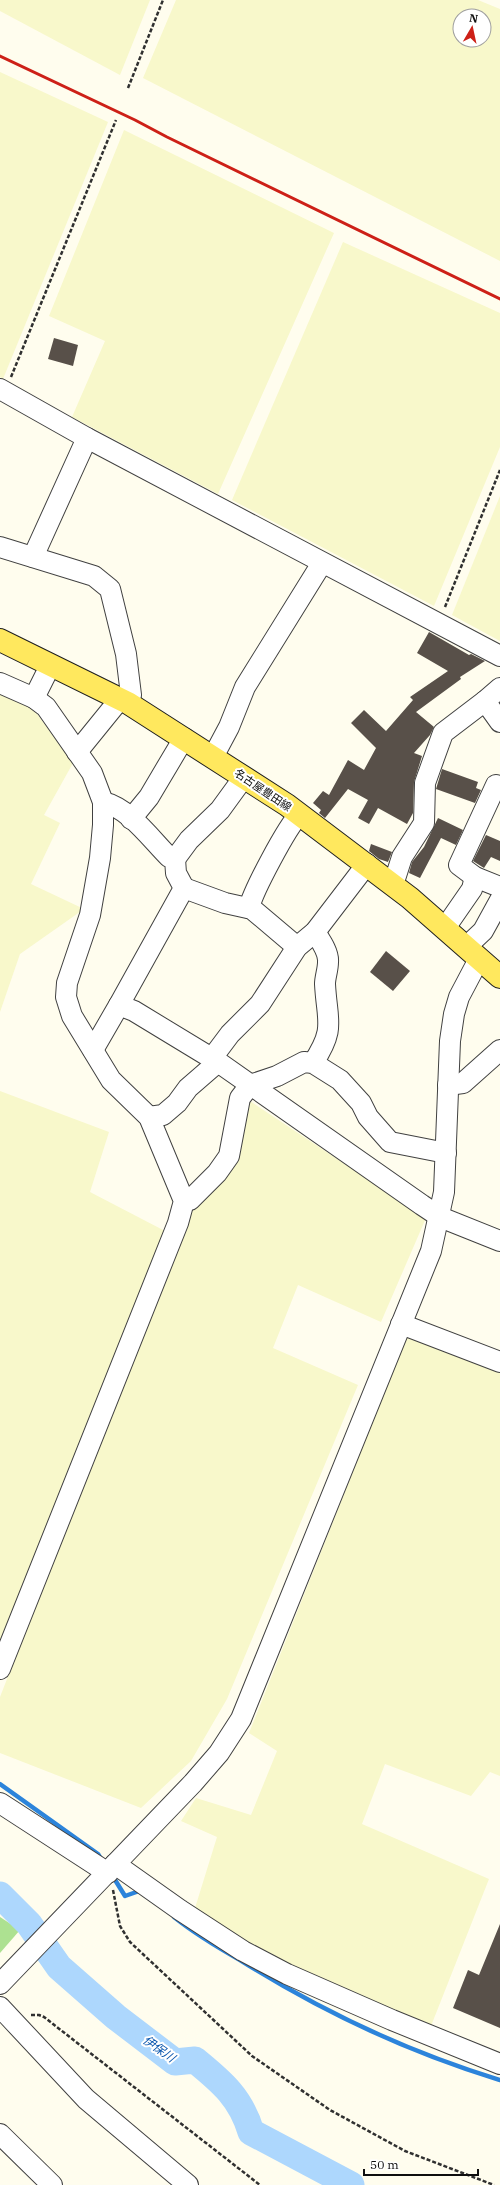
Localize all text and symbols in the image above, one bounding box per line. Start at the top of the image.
north arrow [452,8,492,48]
text: N [468,11,479,26]
street label: 名古屋豊田線 [232,766,294,814]
water label: 伊保川 [140,2032,180,2066]
scale bar [364,2151,478,2177]
text: 50 m [370,2157,399,2172]

